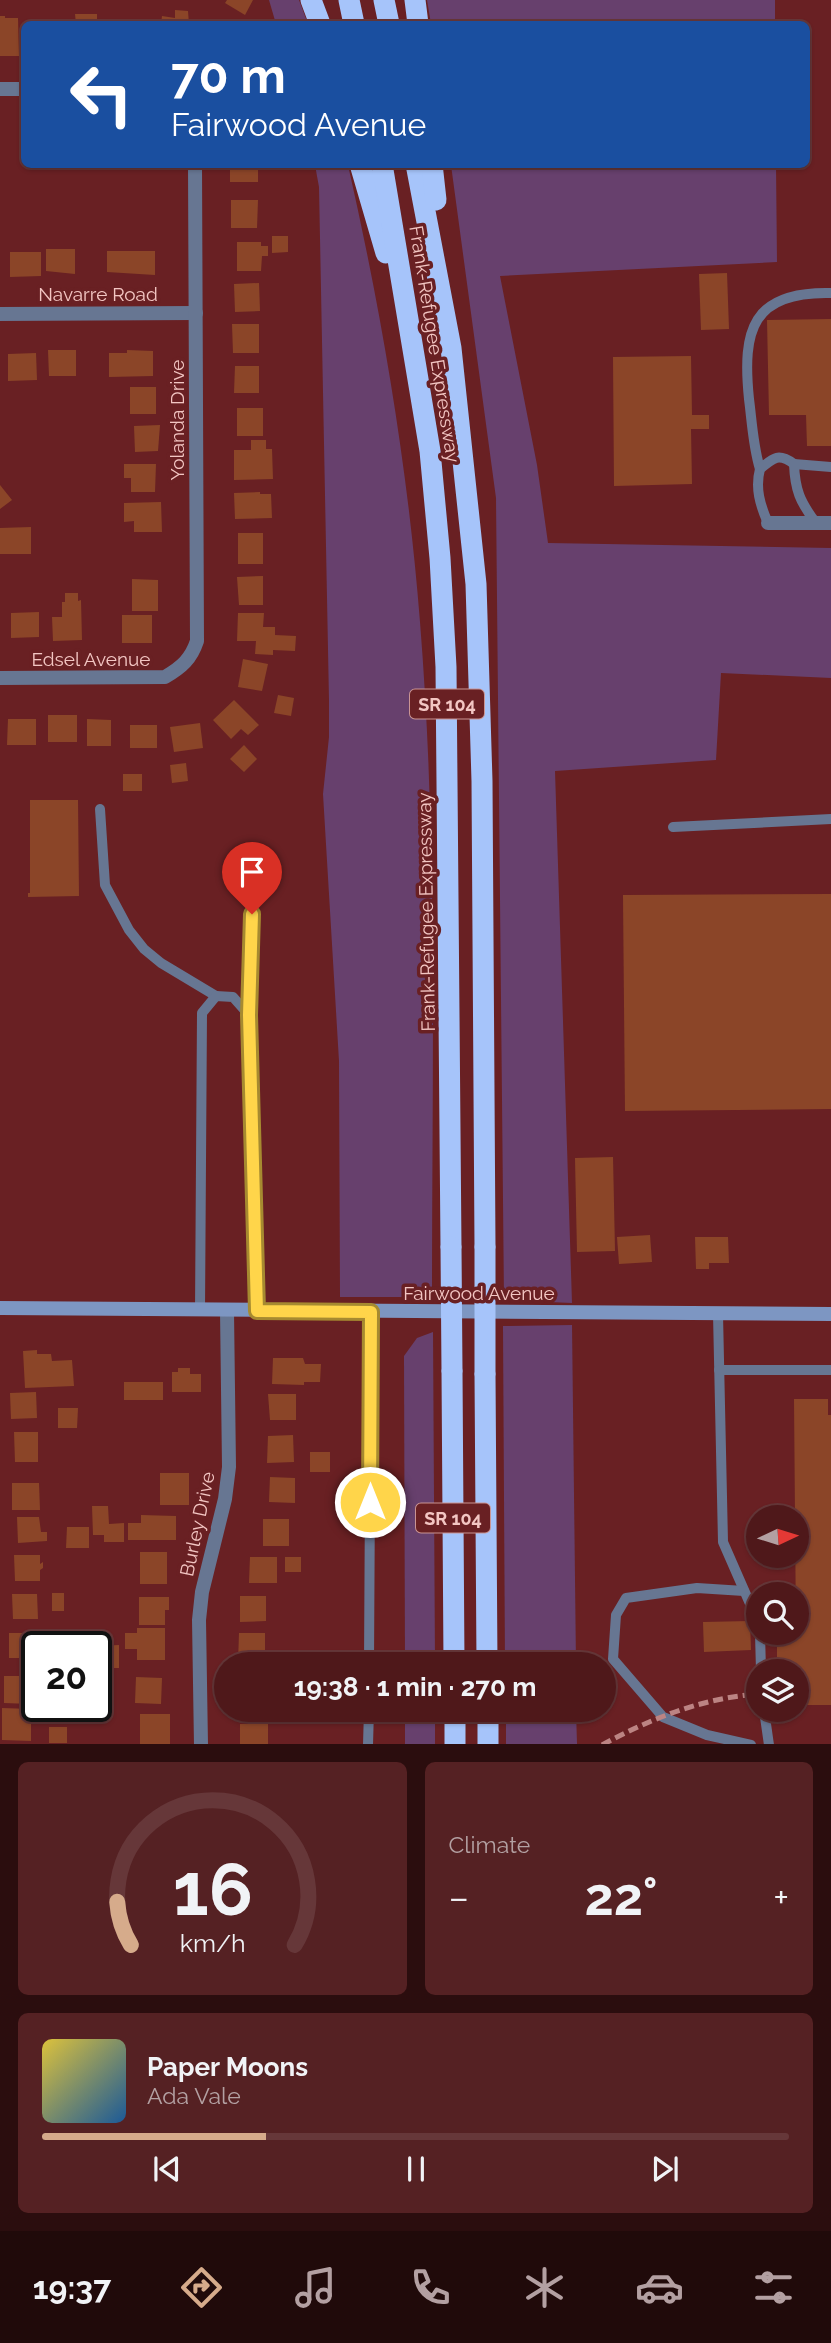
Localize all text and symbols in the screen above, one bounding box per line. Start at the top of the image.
text: 70 m [171,47,286,104]
icon: left [56,49,147,140]
text: Fairwood Avenue [171,106,426,143]
street label: Frank-Refugee Expressway [405,224,465,464]
street label: Navarre Road [38,283,158,305]
street label: Yolanda Drive [166,360,188,480]
street label: Edsel Avenue [32,648,150,670]
road number: SR 104 [410,690,484,718]
street label: Frank-Refugee Expressway [413,792,439,1032]
pin [222,842,282,914]
icon: arrive [233,853,271,891]
street label: Fairwood Avenue [403,1282,555,1304]
position arrow [333,1465,407,1539]
street label: Burley Drive [175,1470,219,1578]
road number: SR 104 [416,1504,490,1532]
north arrow [746,1505,808,1568]
map controls [746,1505,809,1722]
button: search [746,1582,809,1645]
speed limit sign: 20 [21,1631,112,1722]
button: layers [746,1659,809,1722]
text: 19:38 · 1 min · 270 m [294,1672,536,1702]
text: Climate [449,1831,530,1858]
text: 16 [172,1847,252,1932]
text: 22° [585,1866,658,1927]
text: − [449,1875,469,1920]
text: + [773,1875,789,1920]
text: km/h [179,1927,245,1957]
text: Paper Moons [147,2052,308,2082]
text: Ada Vale [147,2082,241,2109]
icon: previous [148,2150,186,2188]
icon: pause [397,2150,435,2188]
icon: next [646,2150,684,2188]
icon: directions [177,2263,226,2312]
icon: music [291,2263,340,2312]
icon: phone [406,2263,455,2312]
icon: climate [520,2263,569,2312]
icon: car [635,2263,684,2312]
icon: filters [749,2263,798,2312]
text: 19:37 [33,2269,111,2306]

